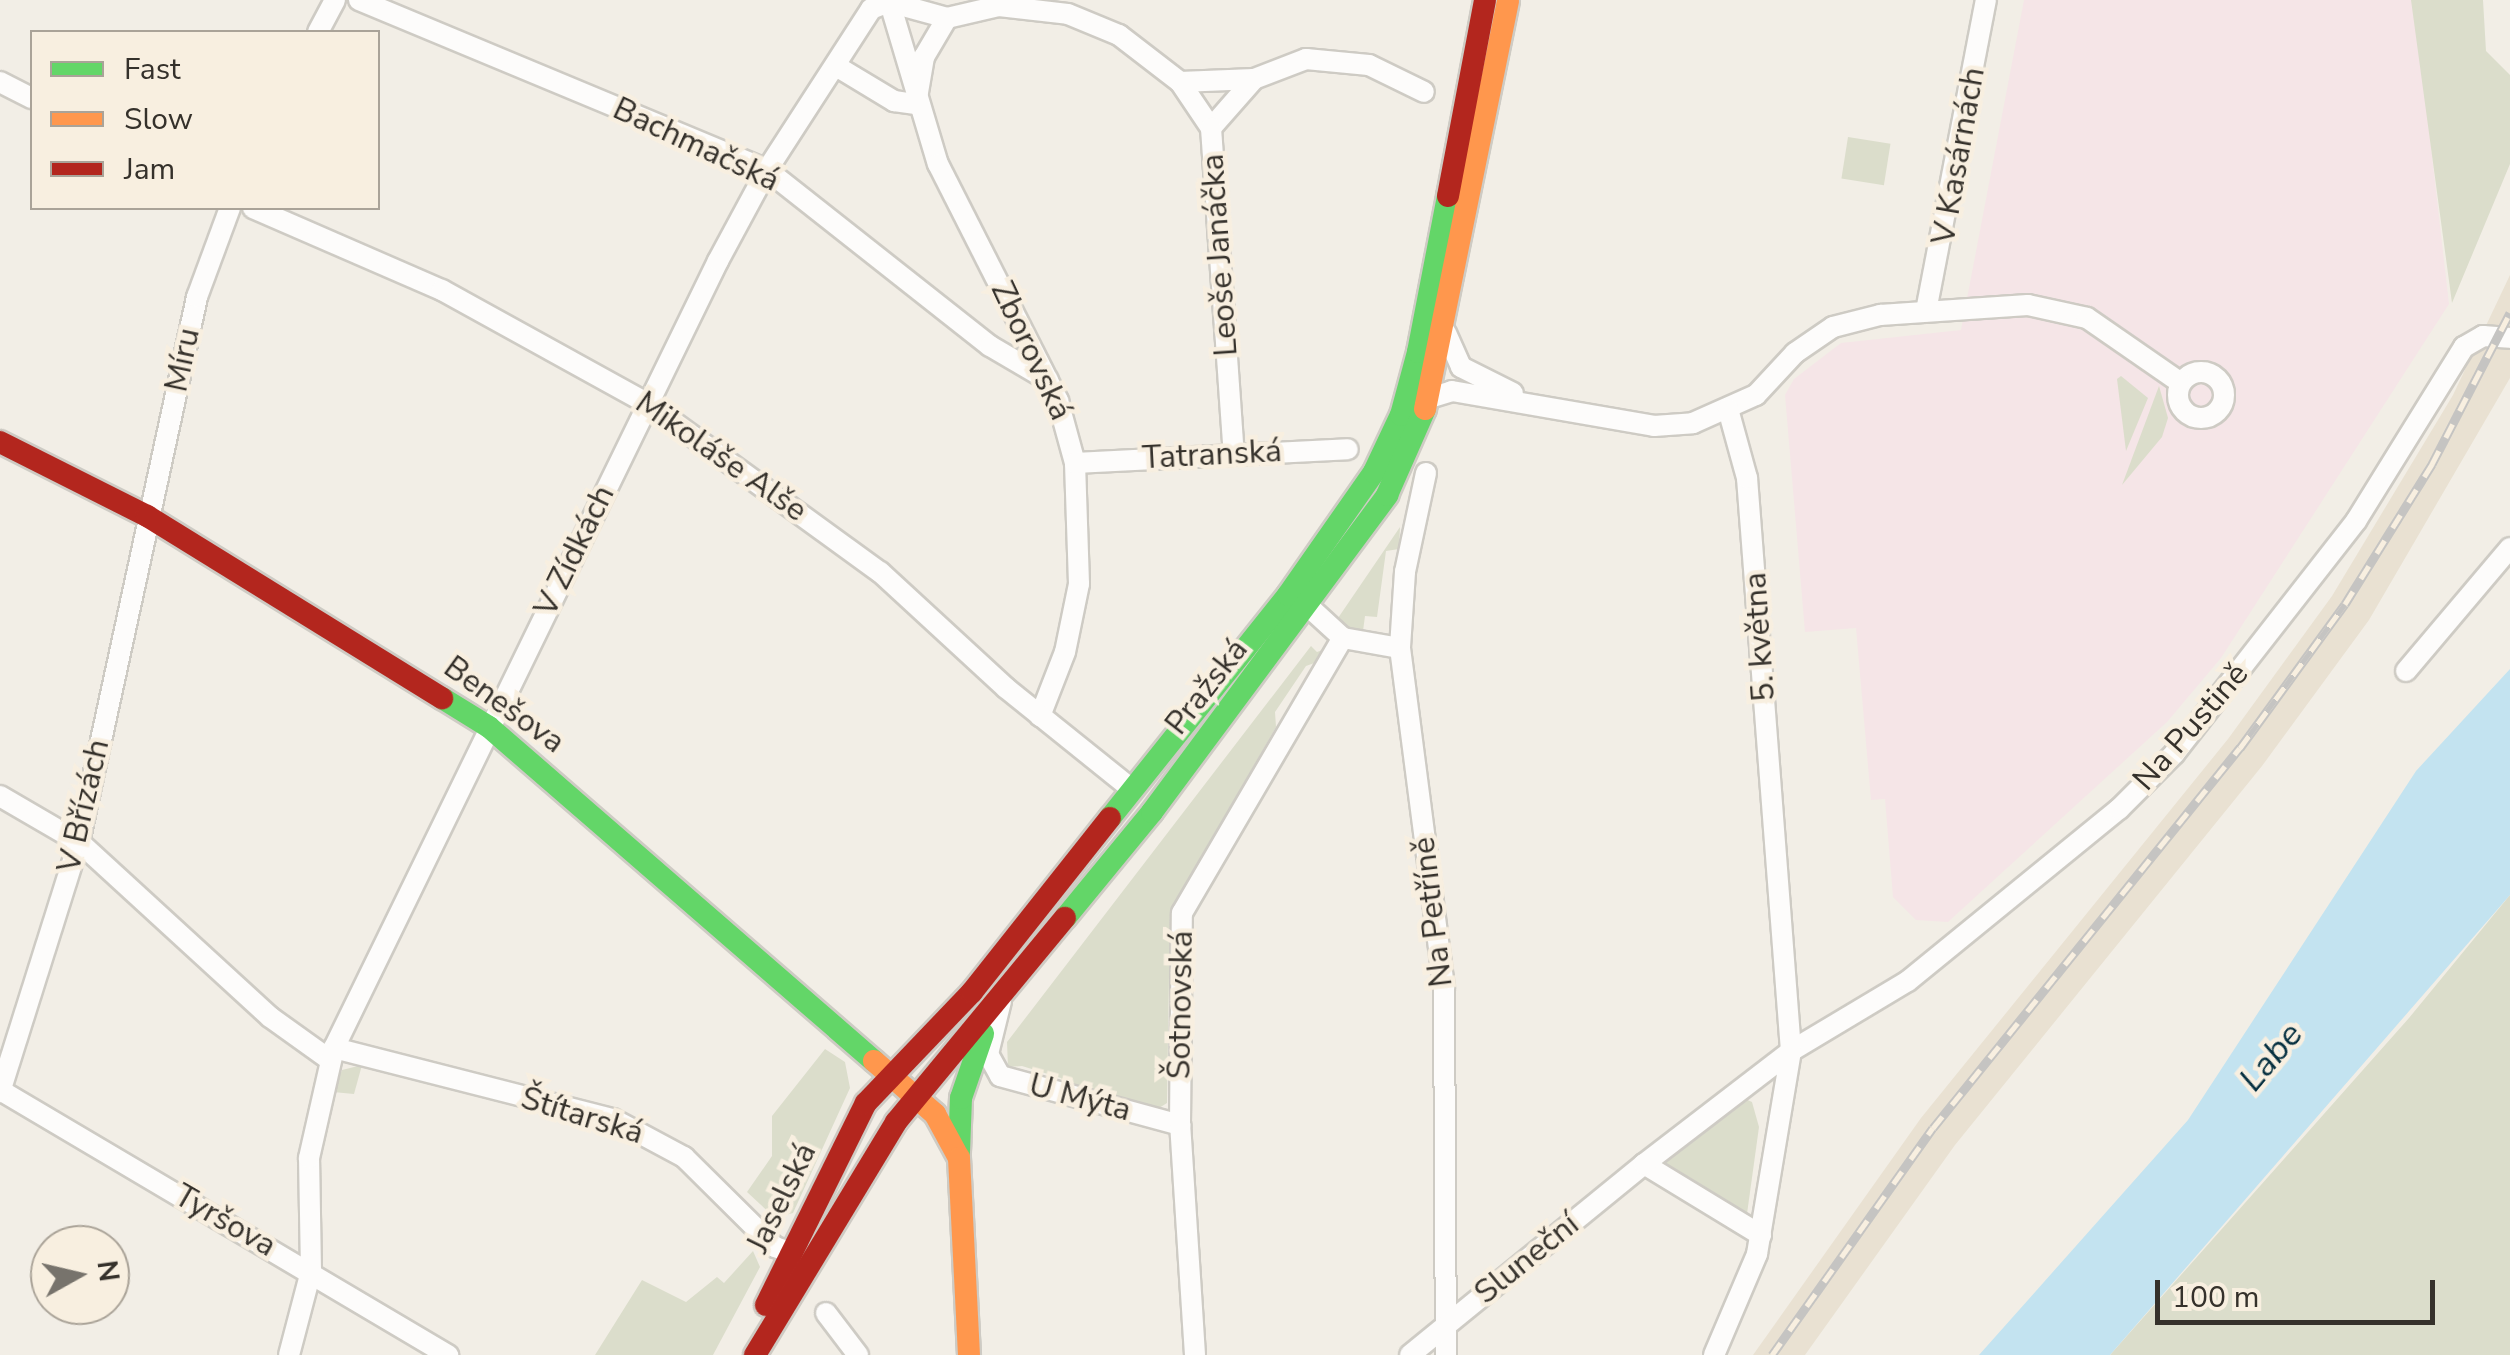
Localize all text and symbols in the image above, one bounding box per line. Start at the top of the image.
legend [30,30,380,210]
text: Fast [124,49,181,90]
street label: V Kasárnách [1925,64,1993,248]
street label: Bachmačská [607,90,785,200]
text: Slow [124,99,193,140]
text: Jam [124,149,175,190]
street label: Leoše Janáčka [1194,153,1246,357]
street label: Zborovská [982,276,1080,426]
street label: Míru [158,325,208,395]
street label: Mikoláše Alše [628,384,814,530]
street label: Tatranská [1141,432,1283,478]
street label: V Zídkách [527,479,623,623]
street label: 5. května [1736,571,1784,703]
street label: Pražská [1158,631,1256,743]
street label: Benešova [436,648,572,762]
street label: Na Pustině [2125,656,2257,798]
street label: V Břízách [50,736,118,876]
street label: Na Petříně [1405,835,1461,989]
street label: Šotnovská [1161,930,1201,1080]
water label: Labe [2230,1014,2312,1100]
street label: U Mýta [1025,1066,1135,1130]
street label: Štítarská [516,1079,648,1153]
street label: Jaselská [739,1137,825,1259]
street label: Tyršova [167,1177,283,1265]
street label: Sluneční [1467,1205,1587,1313]
north arrow [30,1225,130,1325]
text: N [87,1258,128,1284]
scale bar [2160,1260,2440,1322]
text: 100 m [2172,1277,2259,1318]

